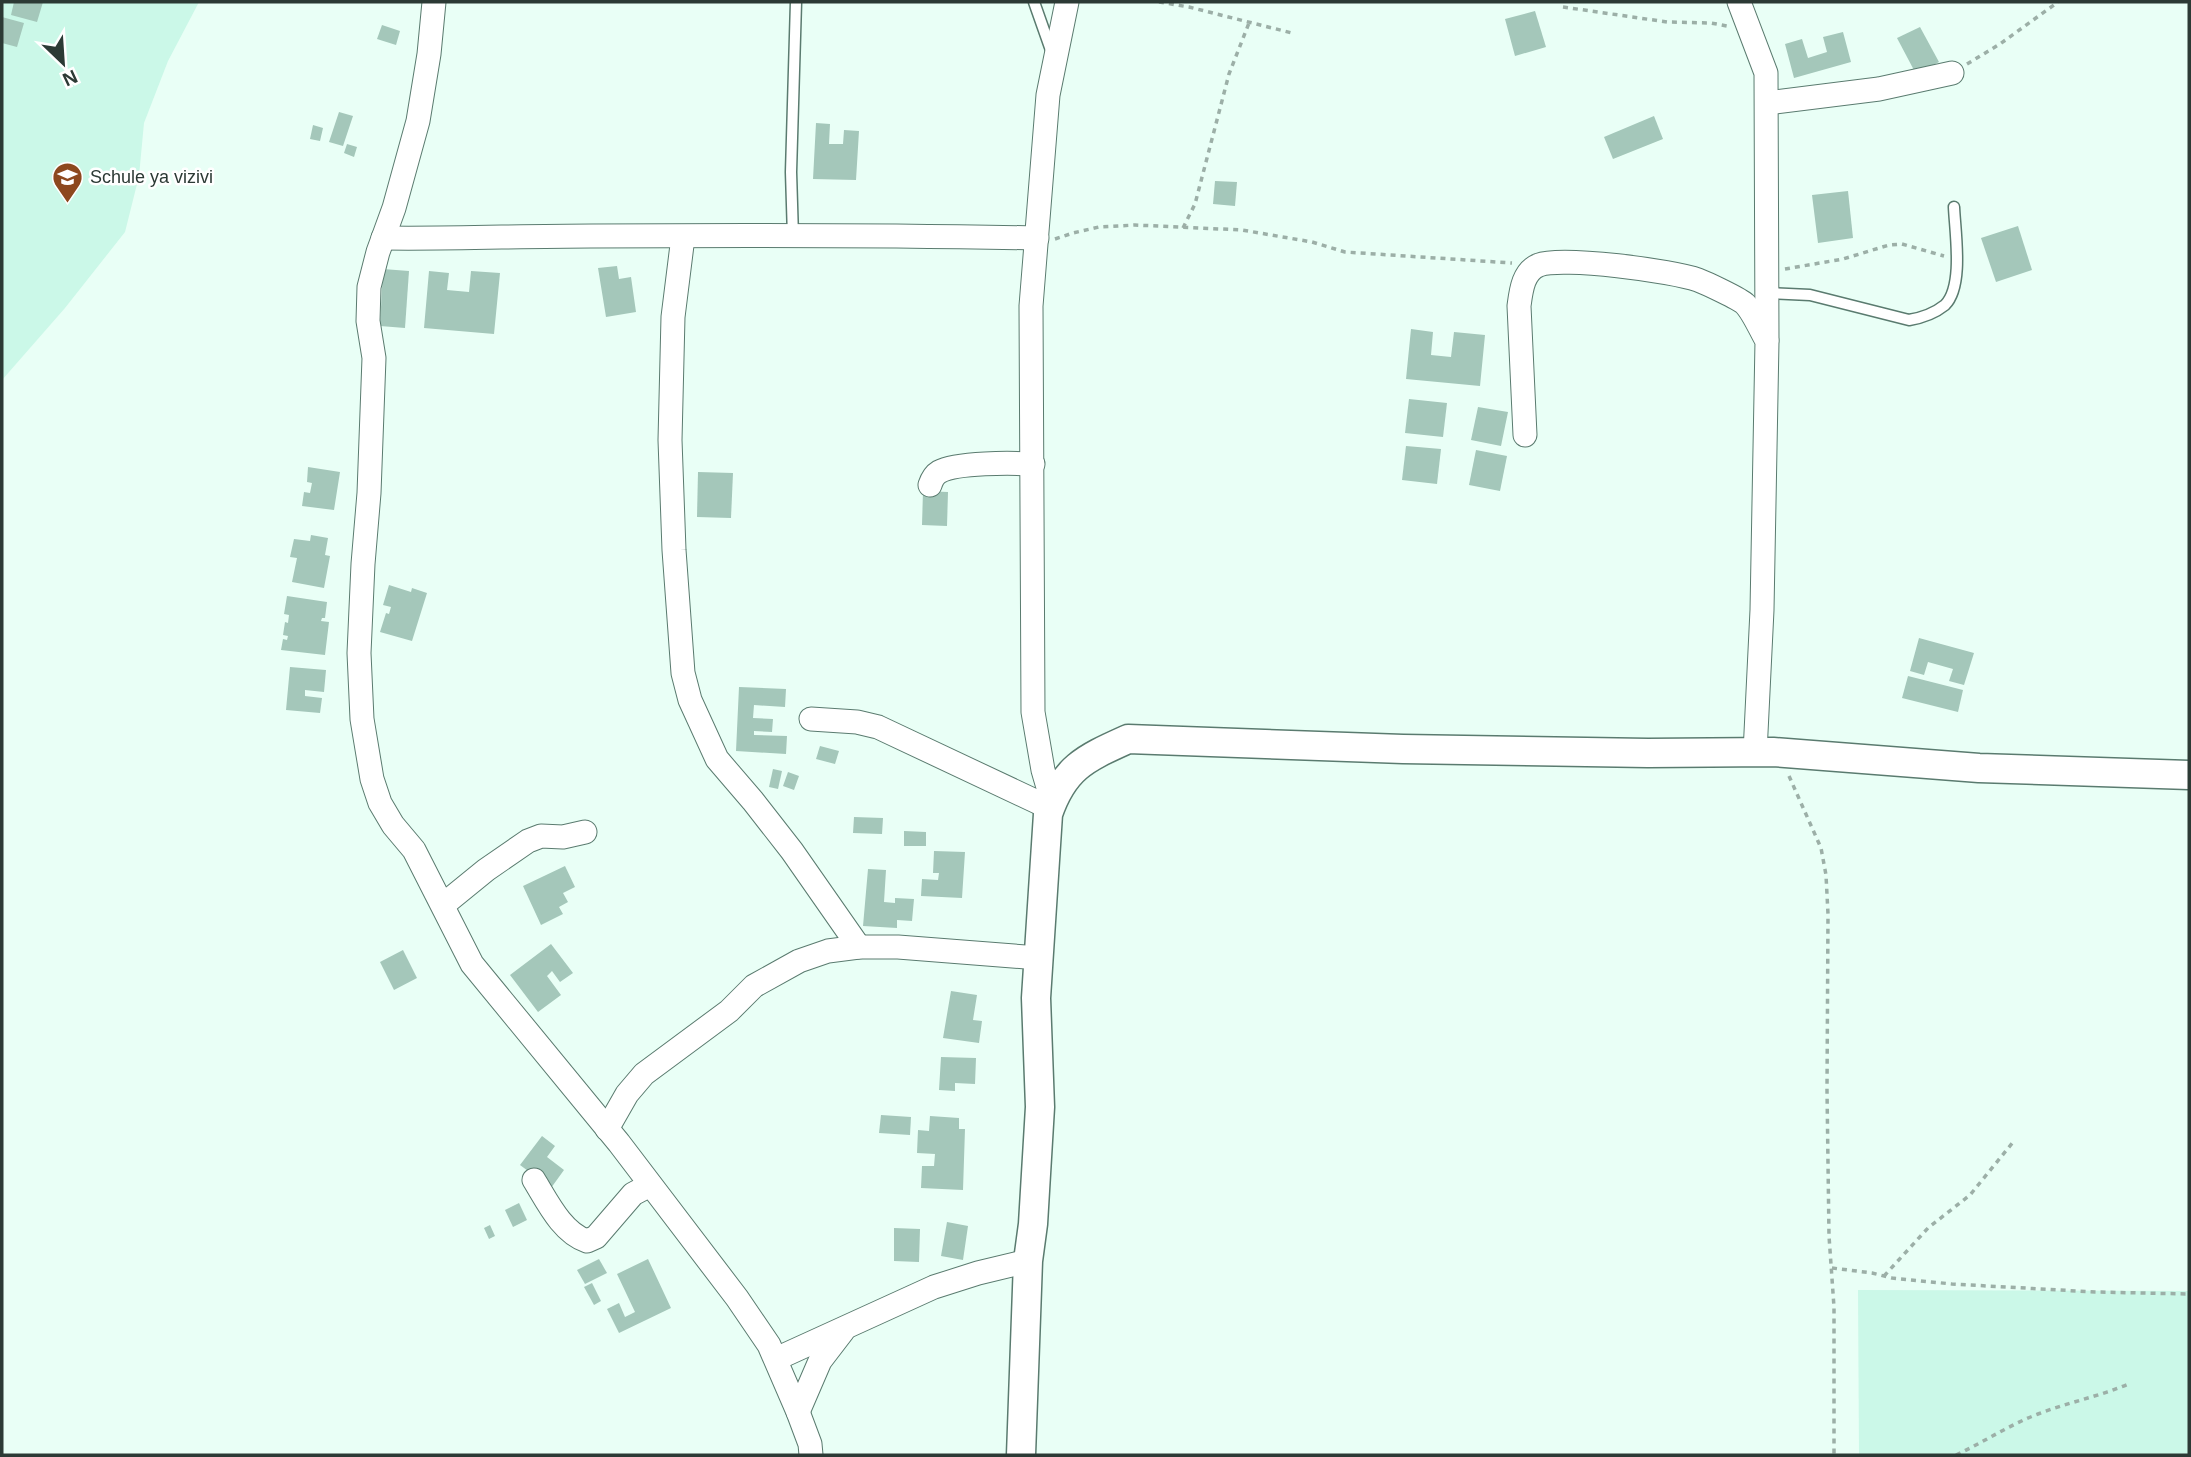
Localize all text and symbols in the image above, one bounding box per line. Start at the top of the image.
north arrow [28,28,98,98]
text: N [59,66,81,90]
school or university icon: Schule ya vizivi [50,160,84,204]
place label: Schule ya vizivi [90,167,213,187]

